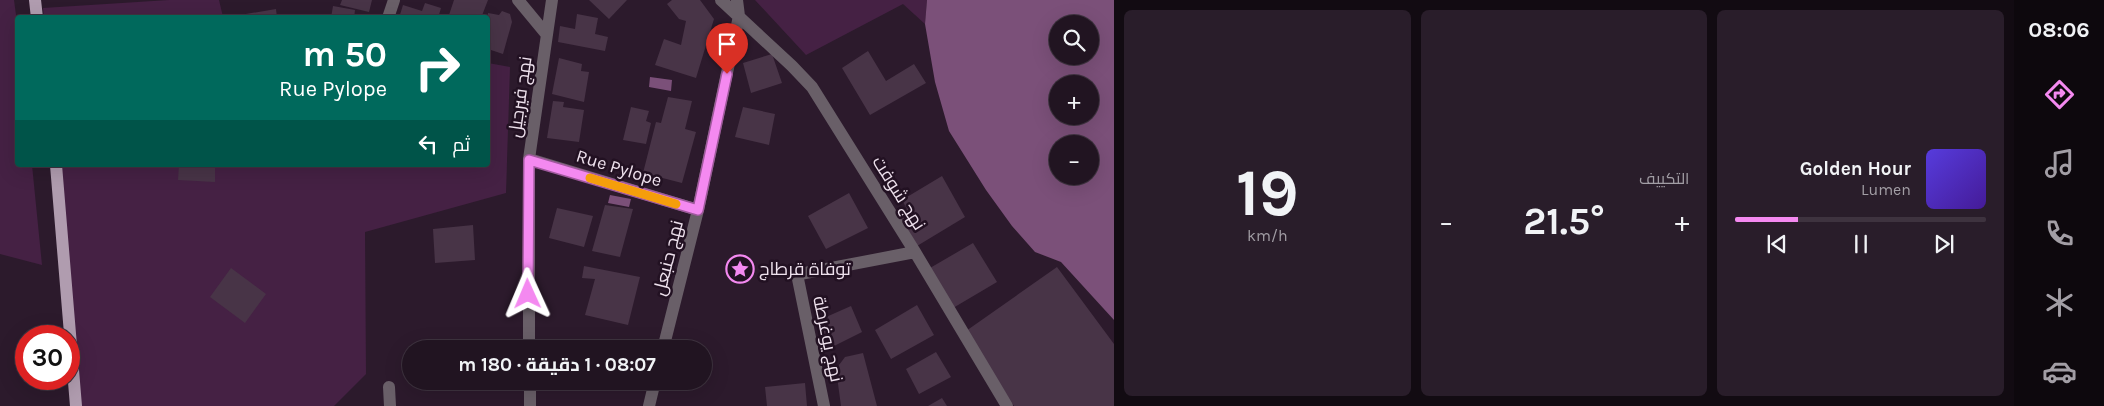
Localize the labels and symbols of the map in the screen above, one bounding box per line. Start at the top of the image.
pin [706,23,748,74]
street label: نهج فيرجيل [503,55,538,139]
street label: Rue Pylope [573,145,665,191]
street label: نهج شوفت [867,152,930,235]
street label: نهج حنبعل [648,218,689,298]
place icon: توفاة قرطاج [725,254,755,284]
place label: توفاة قرطاج [759,258,851,281]
position arrow [501,267,553,319]
street label: نهج يوغرطة [807,294,848,384]
speed limit sign: 30 [15,325,80,390]

